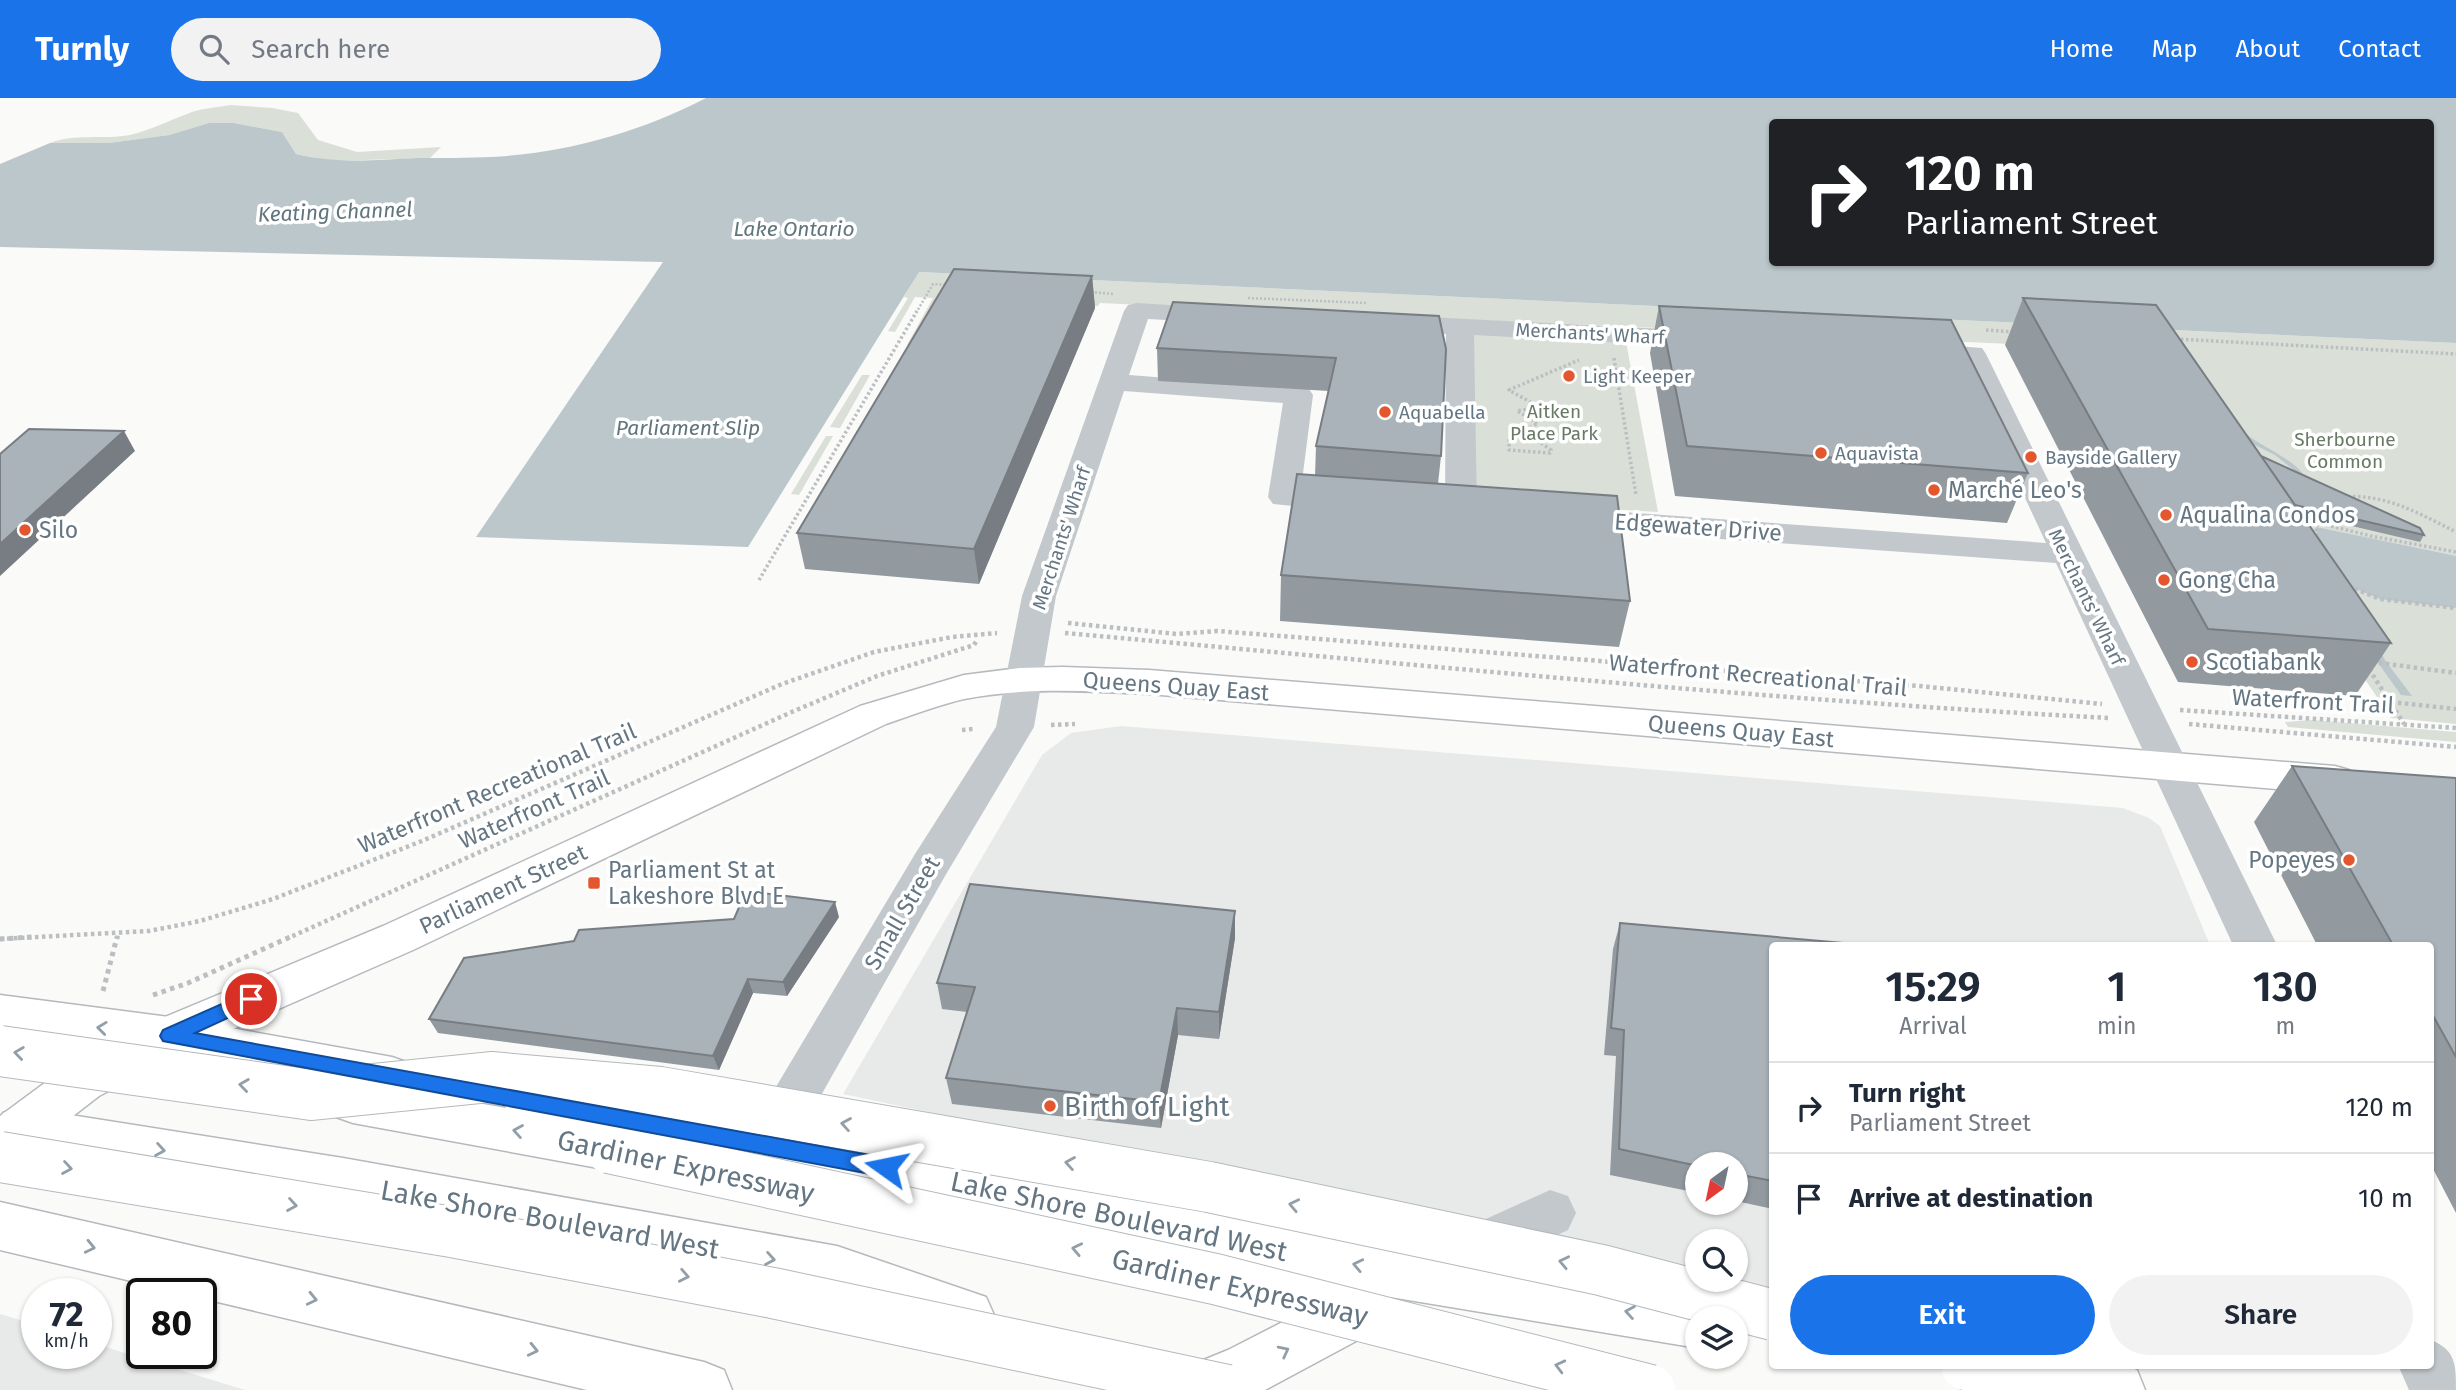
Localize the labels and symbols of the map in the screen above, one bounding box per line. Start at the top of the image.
water label: Keating Channel [257,196,413,228]
water label: Lake Ontario [733,216,855,242]
street label: Merchants' Wharf [1515,318,1667,349]
place label: Light Keeper [1583,365,1692,388]
marker: Light Keeper [1561,368,1577,384]
park label: Aitken Place Park [1510,400,1598,445]
place label: Aquabella [1399,401,1486,424]
marker: Aquabella [1377,404,1393,420]
water label: Parliament Slip [616,415,760,441]
park label: Sherbourne Common [2294,428,2396,473]
place label: Aquavista [1835,442,1919,465]
marker: Aquavista [1813,445,1829,461]
place label: Bayside Gallery [2045,446,2178,469]
marker: Bayside Gallery [2023,449,2039,465]
street label: Merchants' Wharf [1028,462,1096,613]
place label: Marché Leo's [1948,476,2082,504]
marker: Marché Leo's [1926,482,1942,498]
place label: Aqualina Condos [2180,501,2355,529]
street label: Edgewater Drive [1613,507,1783,547]
marker: Aqualina Condos [2158,507,2174,523]
place label: Silo [39,516,78,544]
marker: Silo [17,522,33,538]
street label: Merchants' Wharf [2044,525,2130,671]
place label: Gong Cha [2178,566,2276,594]
marker: Gong Cha [2156,572,2172,588]
street label: Waterfront Recreational Trail [1608,648,1909,702]
place label: Scotiabank [2206,648,2321,676]
marker: Scotiabank [2184,654,2200,670]
street label: Queens Quay East [1082,666,1271,707]
street label: Waterfront Trail [2231,683,2395,719]
street label: Queens Quay East [1647,709,1836,753]
street label: Waterfront Recreational Trail [354,717,640,859]
street label: Waterfront Trail [454,763,614,855]
street label: Parliament Street [415,838,592,940]
place label: Popeyes [2248,846,2335,874]
street label: Small Street [858,851,946,975]
marker: Popeyes [2341,852,2357,868]
place label: Parliament St at Lakeshore Blvd E [608,856,784,910]
marker: Parliament St at Lakeshore Blvd E [586,875,602,891]
pin [221,969,281,1029]
one-way arrow [96,1021,107,1036]
one-way arrow [13,1046,25,1061]
one-way arrow [238,1078,250,1093]
place label: Birth of Light [1064,1090,1231,1123]
marker: Birth of Light [1042,1098,1058,1114]
one-way arrow [840,1117,852,1132]
street label: Gardiner Expressway [554,1123,818,1210]
one-way arrow [512,1125,524,1140]
position arrow [849,1130,923,1204]
one-way arrow [154,1142,166,1157]
north arrow [1685,1152,1748,1214]
one-way arrow [1064,1156,1076,1171]
one-way arrow [61,1160,73,1175]
street label: Lake Shore Boulevard West [948,1165,1291,1268]
street label: Lake Shore Boulevard West [378,1173,723,1266]
one-way arrow [286,1197,298,1212]
one-way arrow [1288,1198,1300,1213]
one-way arrow [84,1239,96,1253]
street label: Gardiner Expressway [1109,1242,1371,1333]
one-way arrow [1071,1243,1083,1258]
one-way arrow [764,1251,775,1266]
one-way arrow [1558,1256,1570,1271]
one-way arrow [1352,1258,1364,1273]
one-way arrow [679,1268,690,1283]
speed limit sign: 80 [126,1278,217,1369]
one-way arrow [306,1290,318,1305]
one-way arrow [1624,1305,1636,1320]
one-way arrow [527,1342,539,1357]
one-way arrow [1277,1346,1289,1360]
one-way arrow [1554,1360,1566,1374]

